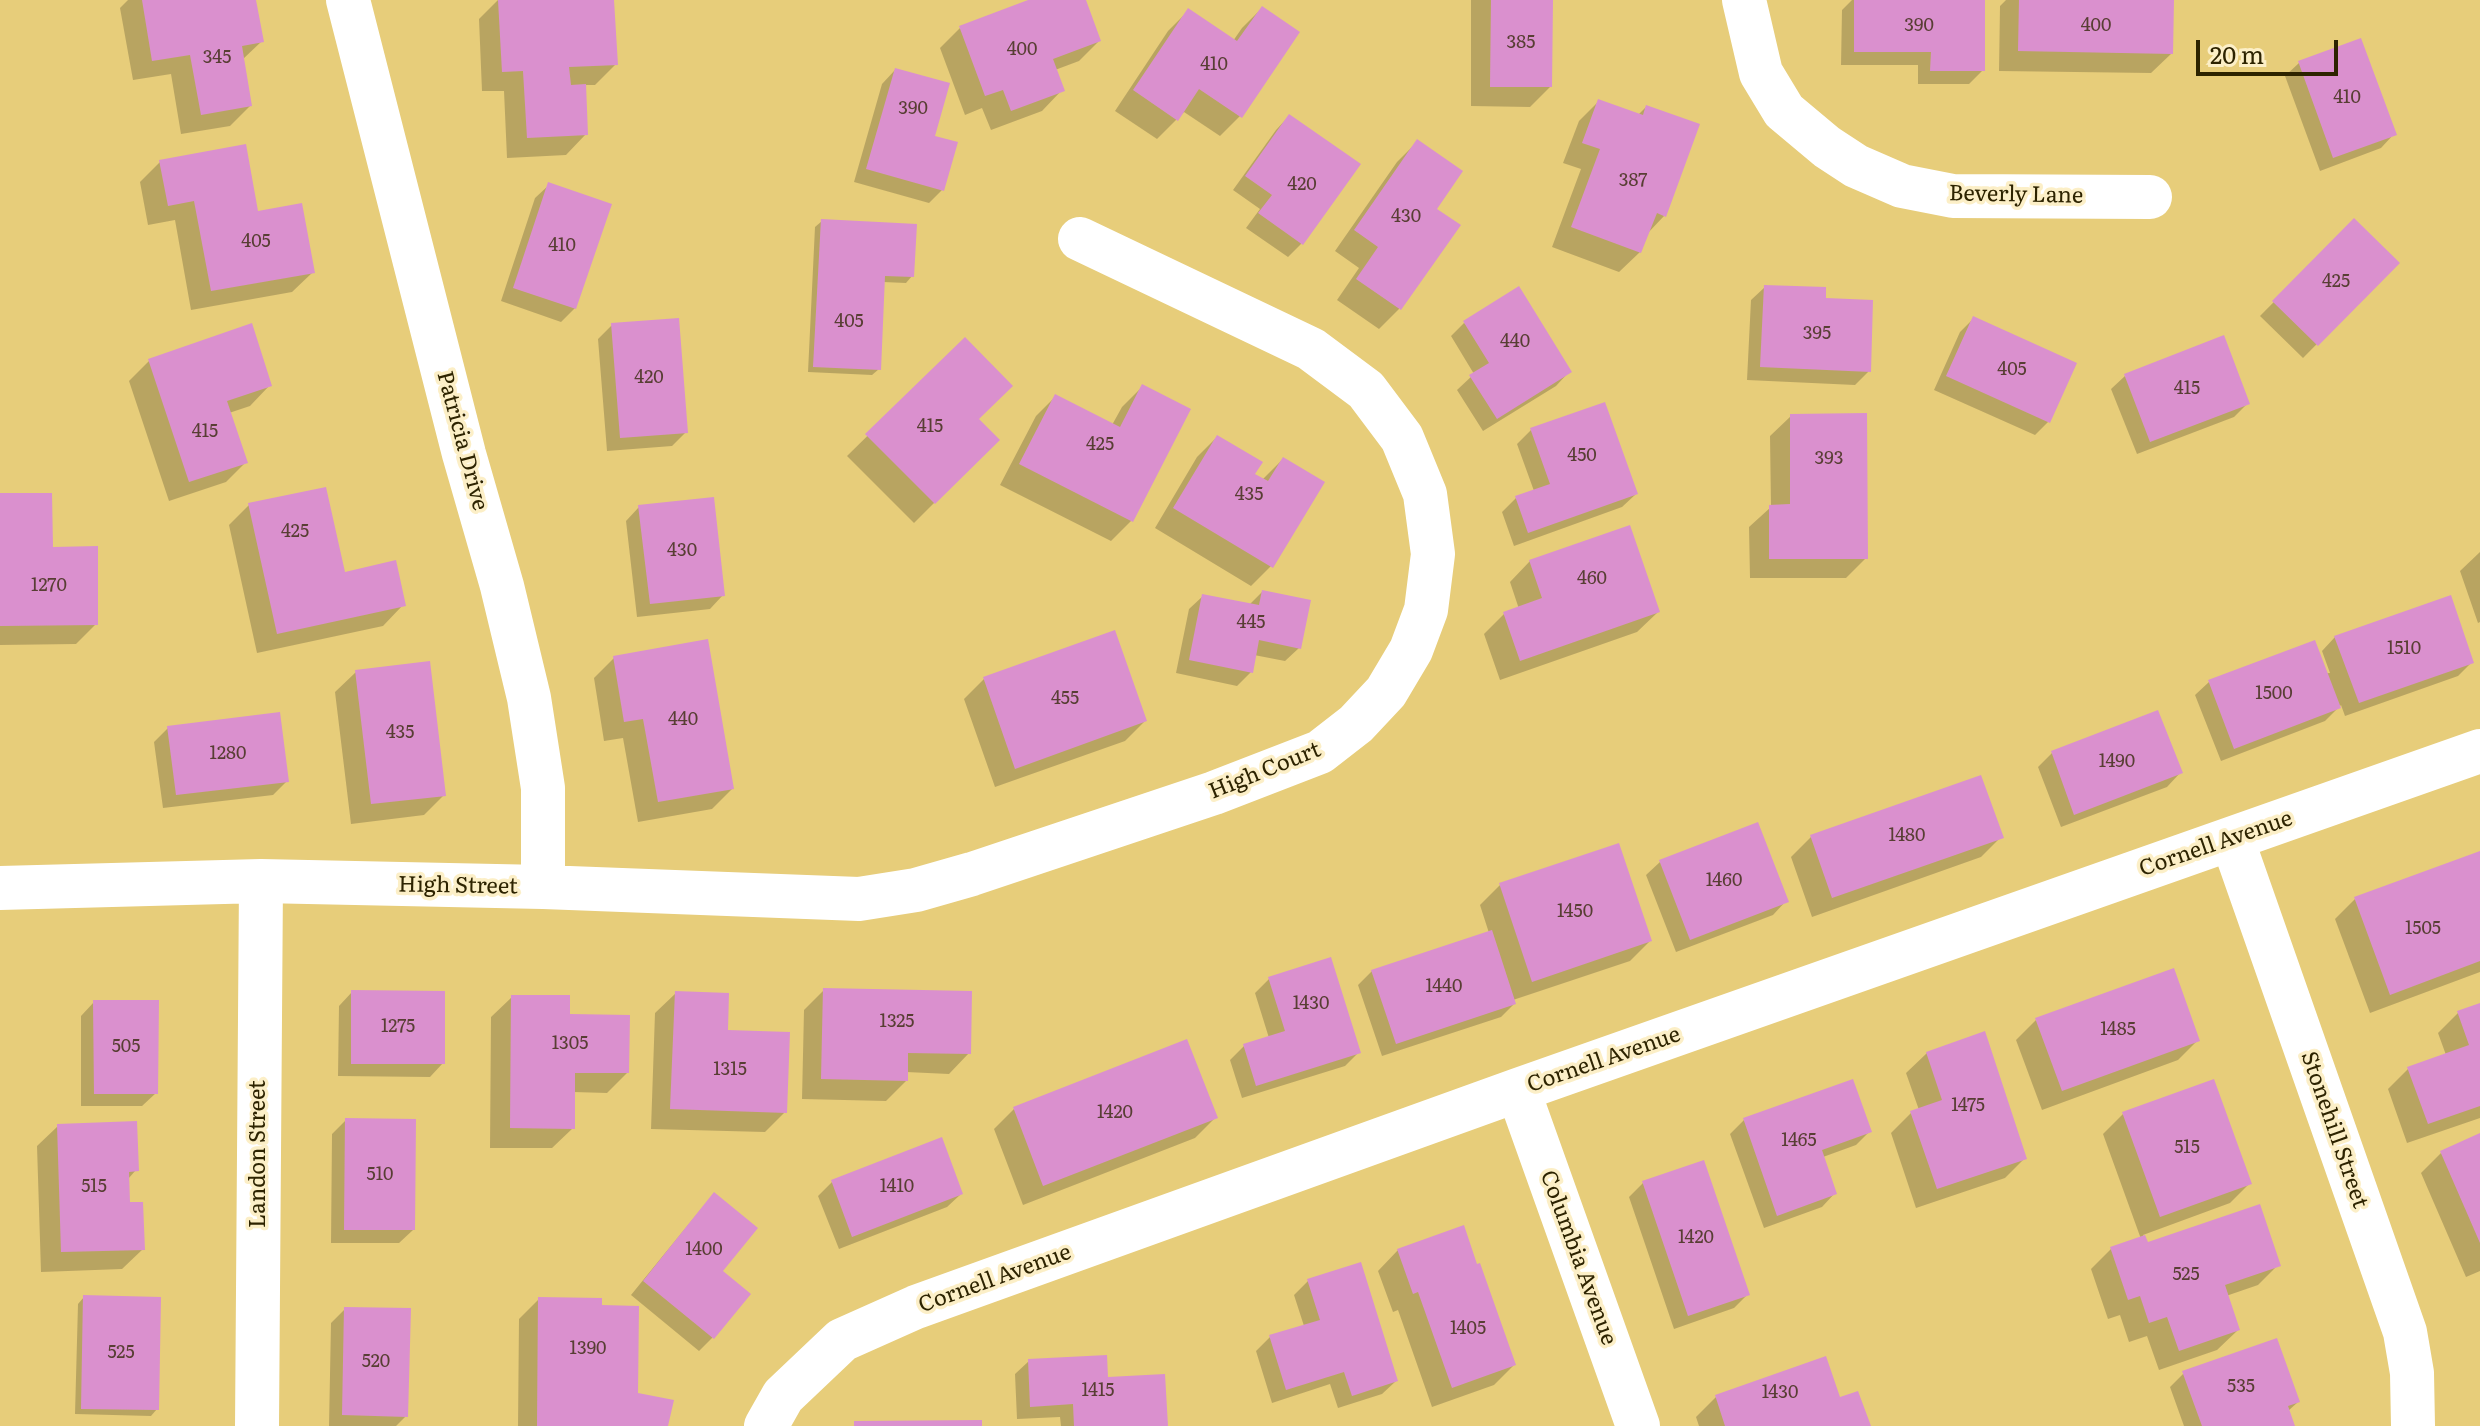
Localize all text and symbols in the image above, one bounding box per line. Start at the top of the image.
house number: 390 [1904,15,1934,37]
house number: 400 [2081,15,2111,37]
scale bar [2200,24,2342,74]
house number: 385 [1507,32,1535,54]
text: 20 m [2210,36,2264,71]
house number: 400 [1007,39,1037,61]
house number: 345 [203,47,231,69]
house number: 410 [1200,54,1228,76]
house number: 410 [2333,87,2361,109]
house number: 390 [898,98,928,120]
house number: 387 [1619,170,1647,192]
house number: 420 [1287,174,1317,196]
street label: Beverly Lane [1949,181,2083,209]
house number: 430 [1391,206,1421,228]
house number: 405 [241,231,271,253]
house number: 410 [548,235,576,257]
house number: 425 [2322,271,2350,293]
house number: 405 [834,311,864,333]
house number: 395 [1803,323,1831,345]
house number: 440 [1500,331,1530,353]
house number: 405 [1997,359,2027,381]
house number: 420 [634,367,664,389]
street label: Patricia Drive [431,369,493,513]
house number: 415 [2174,378,2200,400]
house number: 415 [917,416,943,438]
house number: 415 [192,421,218,443]
house number: 425 [1086,434,1114,456]
house number: 450 [1567,445,1597,467]
house number: 393 [1815,448,1843,470]
house number: 435 [1235,484,1263,506]
house number: 425 [281,521,309,543]
house number: 430 [667,540,697,562]
house number: 460 [1577,568,1607,590]
house number: 1270 [31,575,67,597]
house number: 445 [1237,612,1265,634]
house number: 1510 [2387,638,2421,660]
house number: 1500 [2255,683,2293,705]
house number: 455 [1051,688,1079,710]
house number: 440 [668,709,698,731]
house number: 435 [386,722,414,744]
street label: High Court [1205,737,1325,805]
house number: 1280 [210,743,246,765]
house number: 1490 [2099,751,2135,773]
street label: Cornell Avenue [2136,805,2296,883]
house number: 1480 [1889,825,1925,847]
house number: 1460 [1706,870,1742,892]
street label: High Street [398,872,518,900]
house number: 1450 [1557,901,1593,923]
house number: 1505 [2405,918,2441,940]
house number: 1440 [1426,976,1462,998]
house number: 1430 [1293,993,1329,1015]
house number: 1325 [880,1011,914,1033]
house number: 1275 [381,1016,415,1038]
house number: 1485 [2100,1019,2136,1041]
street label: Cornell Avenue [1524,1021,1684,1099]
house number: 1305 [552,1033,588,1055]
house number: 505 [112,1036,140,1058]
street label: Stonehill Street [2295,1048,2373,1212]
house number: 1315 [713,1059,747,1081]
street label: Landon Street [246,1080,272,1228]
house number: 1475 [1951,1095,1985,1117]
house number: 1420 [1097,1102,1133,1124]
house number: 1465 [1781,1130,1817,1152]
house number: 515 [2174,1137,2200,1159]
house number: 510 [367,1164,393,1186]
street label: Columbia Avenue [1534,1167,1622,1349]
house number: 515 [81,1176,107,1198]
house number: 1410 [880,1176,914,1198]
house number: 1420 [1678,1227,1714,1249]
house number: 1400 [685,1239,723,1261]
street label: Cornell Avenue [915,1239,1075,1319]
house number: 525 [2172,1264,2200,1286]
house number: 1405 [1450,1318,1486,1340]
house number: 1390 [570,1338,606,1360]
house number: 525 [107,1342,135,1364]
house number: 520 [362,1351,390,1373]
house number: 535 [2227,1376,2255,1398]
house number: 1415 [1082,1380,1114,1402]
house number: 1430 [1762,1382,1798,1404]

